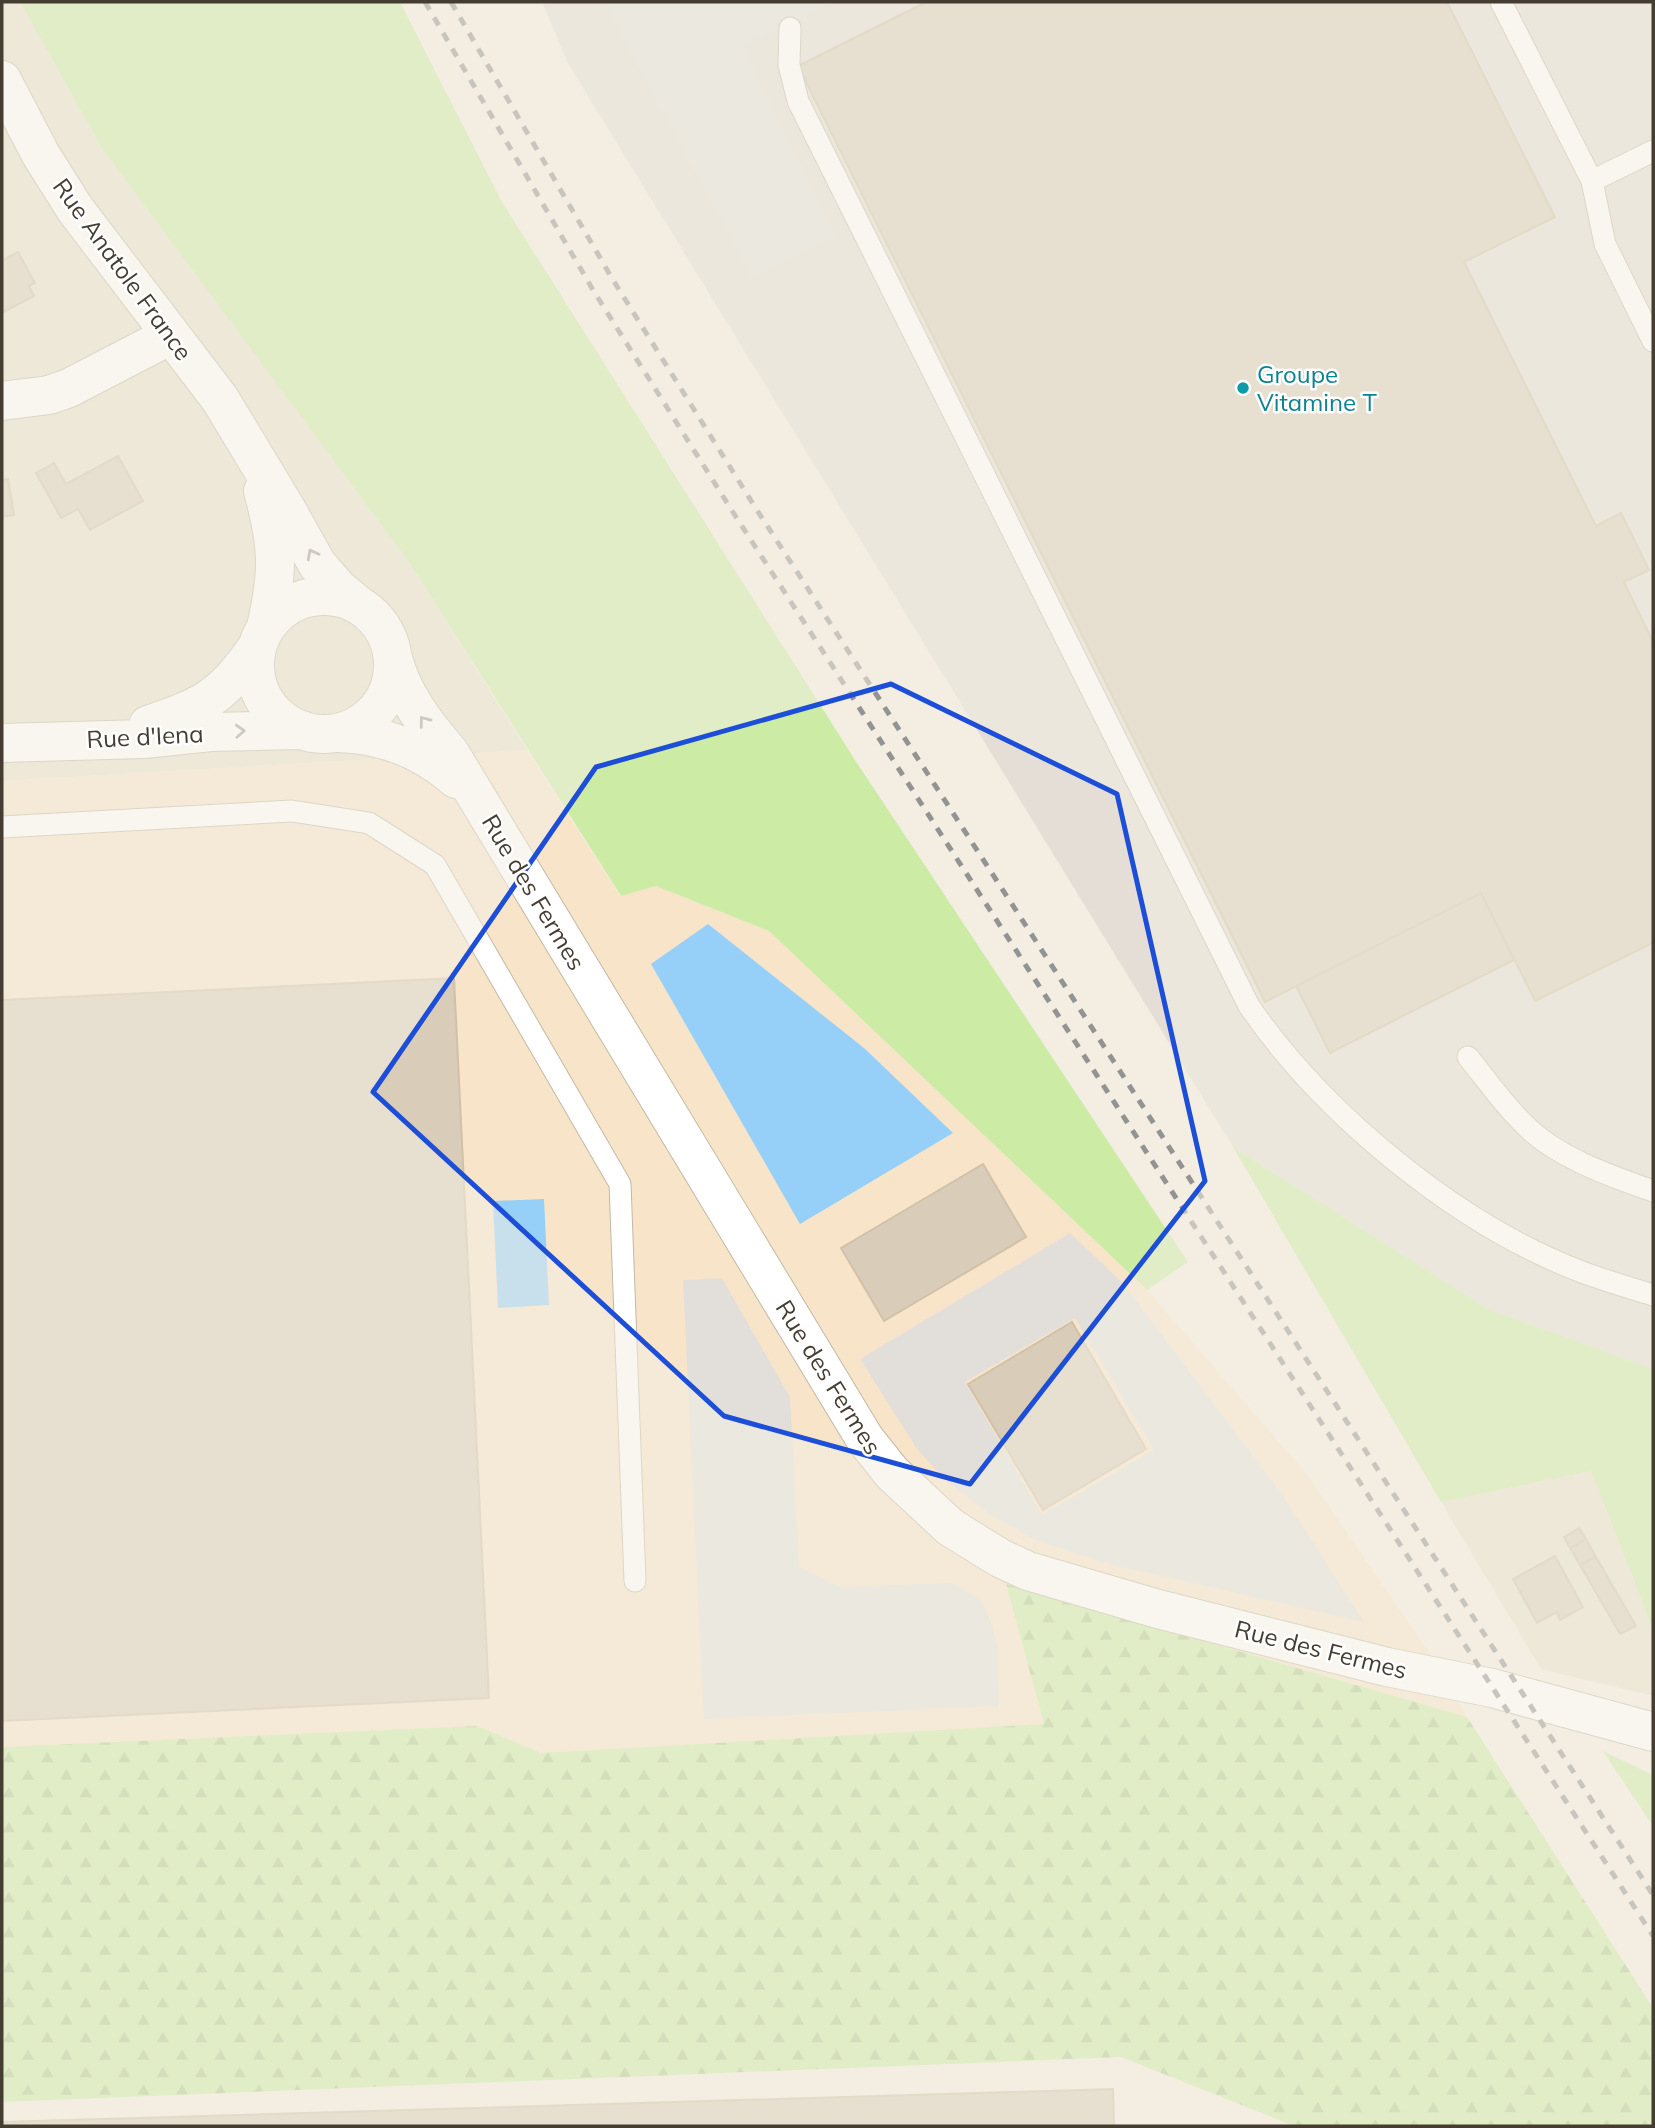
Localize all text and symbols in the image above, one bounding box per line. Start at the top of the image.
street label: Rue Anatole France [47,172,199,366]
place label: Groupe Vitamine T [1257,359,1377,417]
marker: Groupe Vitamine T [1235,380,1251,396]
one-way arrow [306,549,320,561]
one-way arrow [419,716,432,729]
street label: Rue d'Iena [86,718,204,754]
one-way arrow [235,723,246,738]
street label: Rue des Fermes [476,809,592,975]
street label: Rue des Fermes [770,1294,888,1460]
street label: Rue des Fermes [1232,1613,1410,1685]

